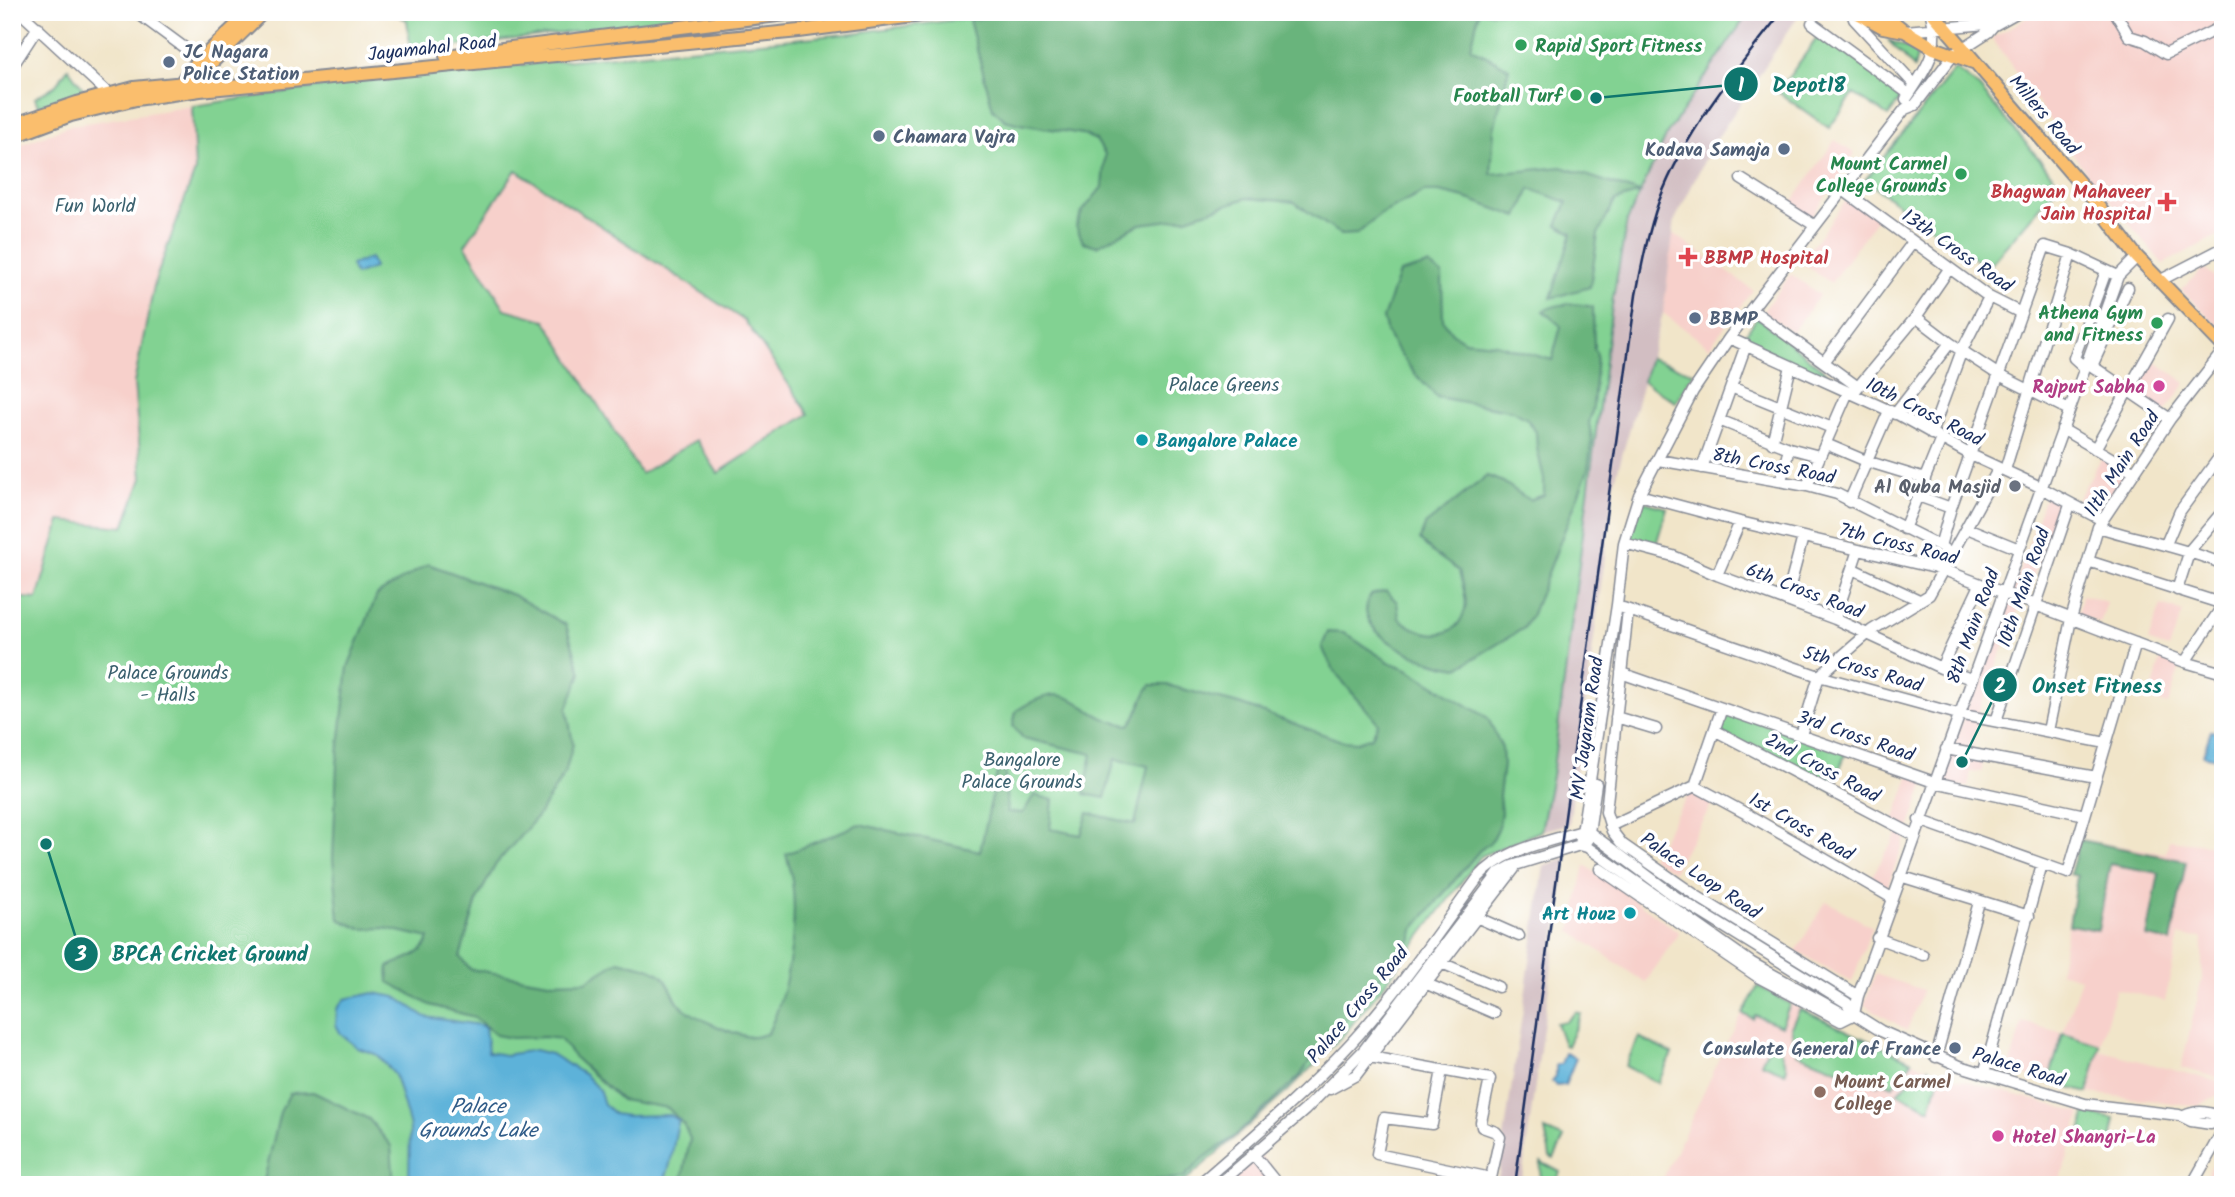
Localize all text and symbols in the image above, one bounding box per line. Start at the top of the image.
street label: Jayamahal Road [366,27,499,71]
place label: Rapid Sport Fitness [1535,32,1702,62]
marker: Rapid Sport Fitness [1513,37,1529,53]
place label: JC Nagara Police Station [183,38,299,90]
marker: JC Nagara Police Station [161,54,177,70]
callout: Depot18 [1724,63,1860,105]
street label: Millers Road [2001,68,2087,163]
text: 1 [1738,70,1745,103]
text: Depot18 [1772,70,1846,103]
place label: Football Turf [1453,82,1564,112]
marker: Football Turf [1568,87,1584,103]
place label: Chamara Vajra [893,123,1016,153]
marker: Chamara Vajra [871,128,887,144]
place label: Kodava Samaja [1645,136,1770,166]
marker: Kodava Samaja [1776,141,1792,157]
place label: Mount Carmel College Grounds [1816,150,1948,202]
marker: Mount Carmel College Grounds [1953,166,1969,182]
place label: Bhagwan Mahaveer Jain Hospital [1991,178,2152,230]
park label: Fun World [55,192,136,222]
marker: Bhagwan Mahaveer Jain Hospital [2157,192,2177,212]
street label: 13th Cross Road [1895,202,2019,302]
place label: BBMP Hospital [1704,244,1829,274]
marker: BBMP Hospital [1678,247,1698,267]
place label: Athena Gym and Fitness [2038,299,2143,351]
place label: BBMP [1709,305,1758,335]
marker: BBMP [1687,310,1703,326]
marker: Athena Gym and Fitness [2149,315,2165,331]
street label: 10th Cross Road [1860,370,1989,456]
park label: Palace Greens [1169,371,1279,401]
place label: Rajput Sabha [2032,373,2145,403]
marker: Rajput Sabha [2151,378,2167,394]
street label: 11th Main Road [2077,405,2169,523]
place label: Bangalore Palace [1156,427,1298,457]
marker: Bangalore Palace [1134,432,1150,448]
street label: 8th Cross Road [1710,440,1838,494]
place label: Al Quba Masjid [1874,473,2002,503]
marker: Al Quba Masjid [2007,478,2023,494]
street label: 7th Cross Road [1836,516,1962,574]
street label: 10th Main Road [1990,523,2060,652]
street label: 6th Cross Road [1741,556,1868,628]
street label: 8th Main Road [1939,564,2009,689]
street label: 5th Cross Road [1799,638,1926,702]
street label: MV Jayaram Road [1563,654,1613,802]
park label: Palace Grounds - Halls [108,659,228,711]
callout: Onset Fitness [1983,664,2176,706]
text: 2 [1994,671,2006,704]
text: Onset Fitness [2032,671,2162,704]
street label: 3rd Cross Road [1793,703,1919,771]
street label: 2nd Cross Road [1759,726,1885,812]
park label: Bangalore Palace Grounds [962,746,1082,798]
street label: 1st Cross Road [1743,785,1860,870]
street label: Palace Loop Road [1634,825,1767,928]
place label: Art Houz [1542,900,1616,930]
marker: Art Houz [1622,905,1638,921]
callout: BPCA Cricket Ground [63,933,322,975]
text: 3 [74,939,87,972]
text: BPCA Cricket Ground [112,939,309,972]
street label: Palace Cross Road [1300,939,1417,1071]
place label: Consulate General of France [1703,1035,1941,1065]
marker: Consulate General of France [1947,1040,1963,1056]
street label: Palace Road [1968,1040,2069,1096]
place label: Mount Carmel College [1834,1068,1952,1120]
marker: Mount Carmel College [1812,1084,1828,1100]
water label: Palace Grounds Lake [418,1091,540,1148]
place label: Hotel Shangri-La [2012,1123,2156,1153]
marker: Hotel Shangri-La [1990,1128,2006,1144]

